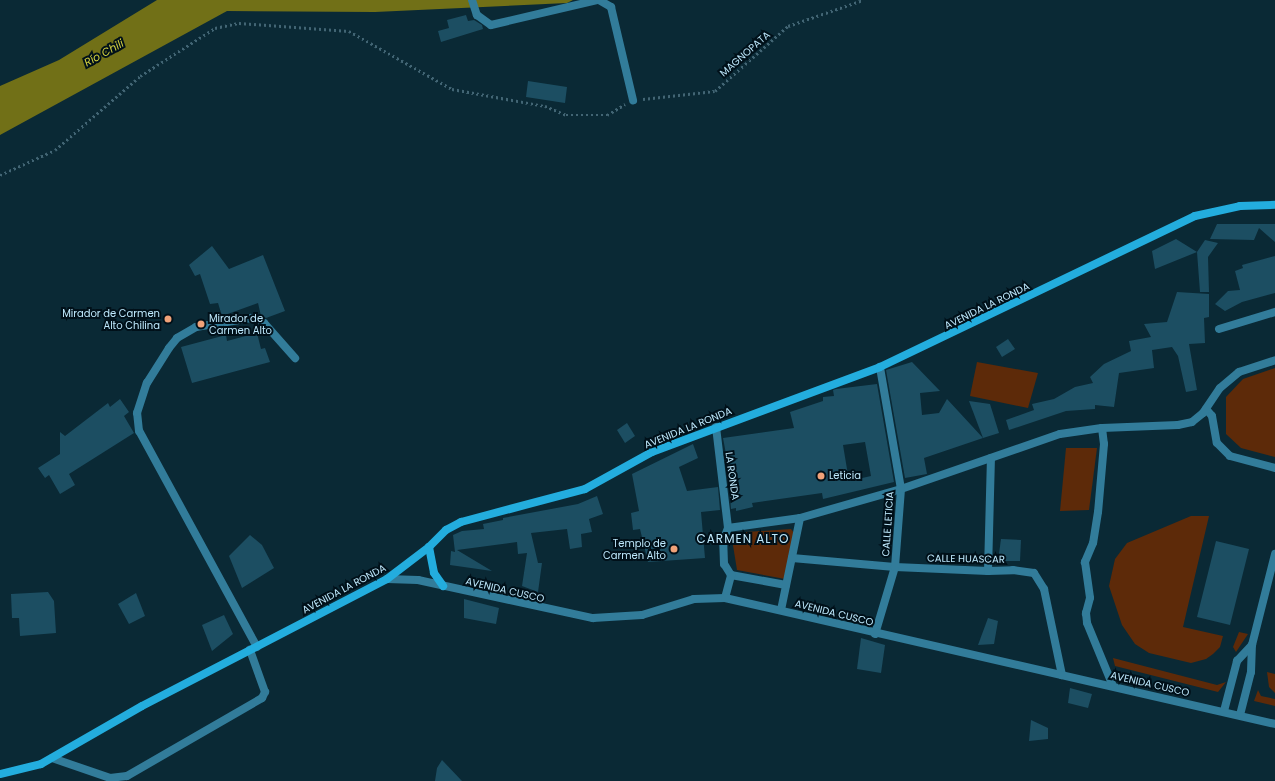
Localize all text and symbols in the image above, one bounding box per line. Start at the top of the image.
street label: MAGNOPATA [717,29,773,79]
water label: Río Chili [82,37,126,69]
street label: AVENIDA LA RONDA [943,280,1031,332]
place label: Mirador de Carmen Alto Chilina [62,307,160,330]
place label: Mirador de Carmen Alto [209,312,272,336]
marker: Mirador de Carmen Alto Chilina [163,314,173,324]
marker: Mirador de Carmen Alto [196,319,206,329]
street label: AVENIDA LA RONDA [643,405,733,451]
street label: LA RONDA [723,451,741,501]
place label: Leticia [829,470,861,482]
marker: Leticia [816,471,826,481]
street label: CALLE LETICIA [880,491,896,557]
district label: CARMEN ALTO [697,532,789,546]
place label: Templo de Carmen Alto [603,537,666,560]
marker: Templo de Carmen Alto [669,544,679,554]
street label: CALLE HUASCAR [927,552,1005,566]
street label: AVENIDA LA RONDA [300,562,388,616]
street label: AVENIDA CUSCO [464,575,546,605]
street label: AVENIDA CUSCO [793,597,875,629]
street label: AVENIDA CUSCO [1109,669,1191,699]

